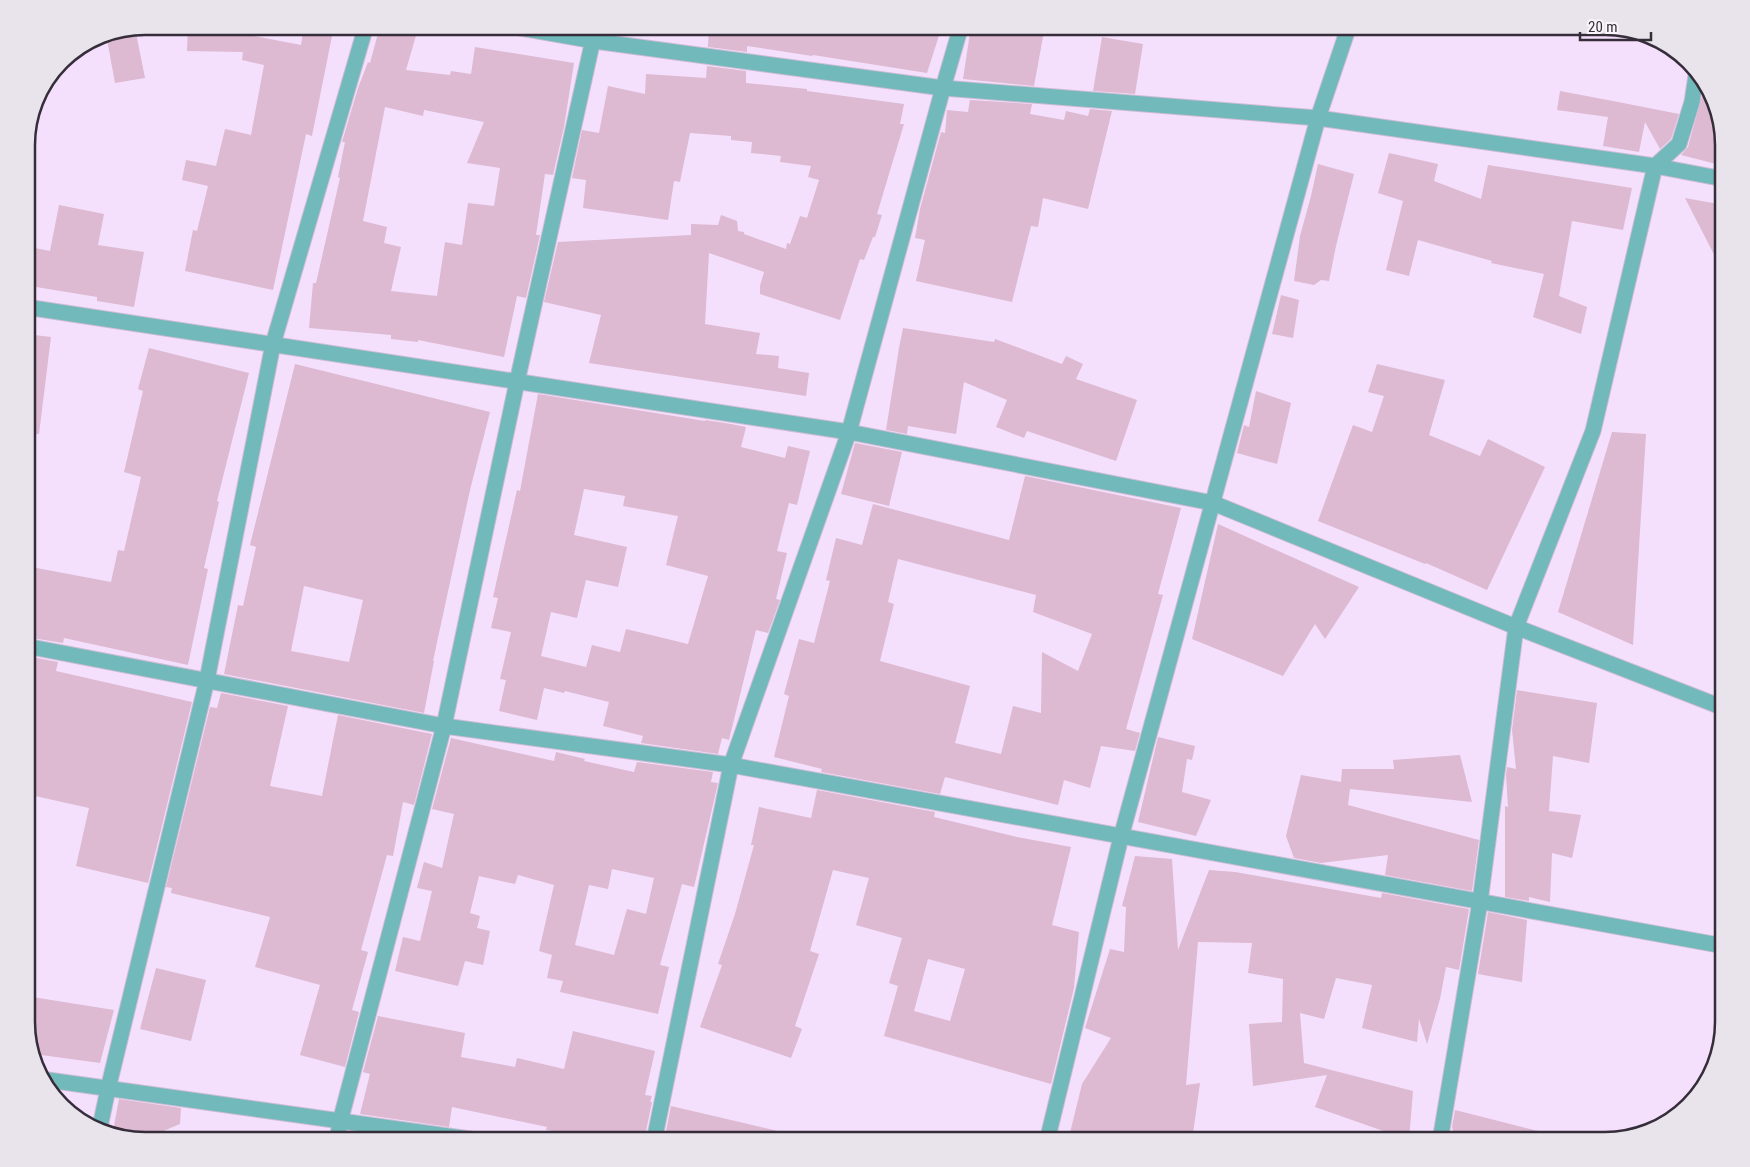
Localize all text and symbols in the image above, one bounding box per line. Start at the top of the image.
scale bar [1580,10,1651,42]
text: 20 m [1588,18,1618,36]

